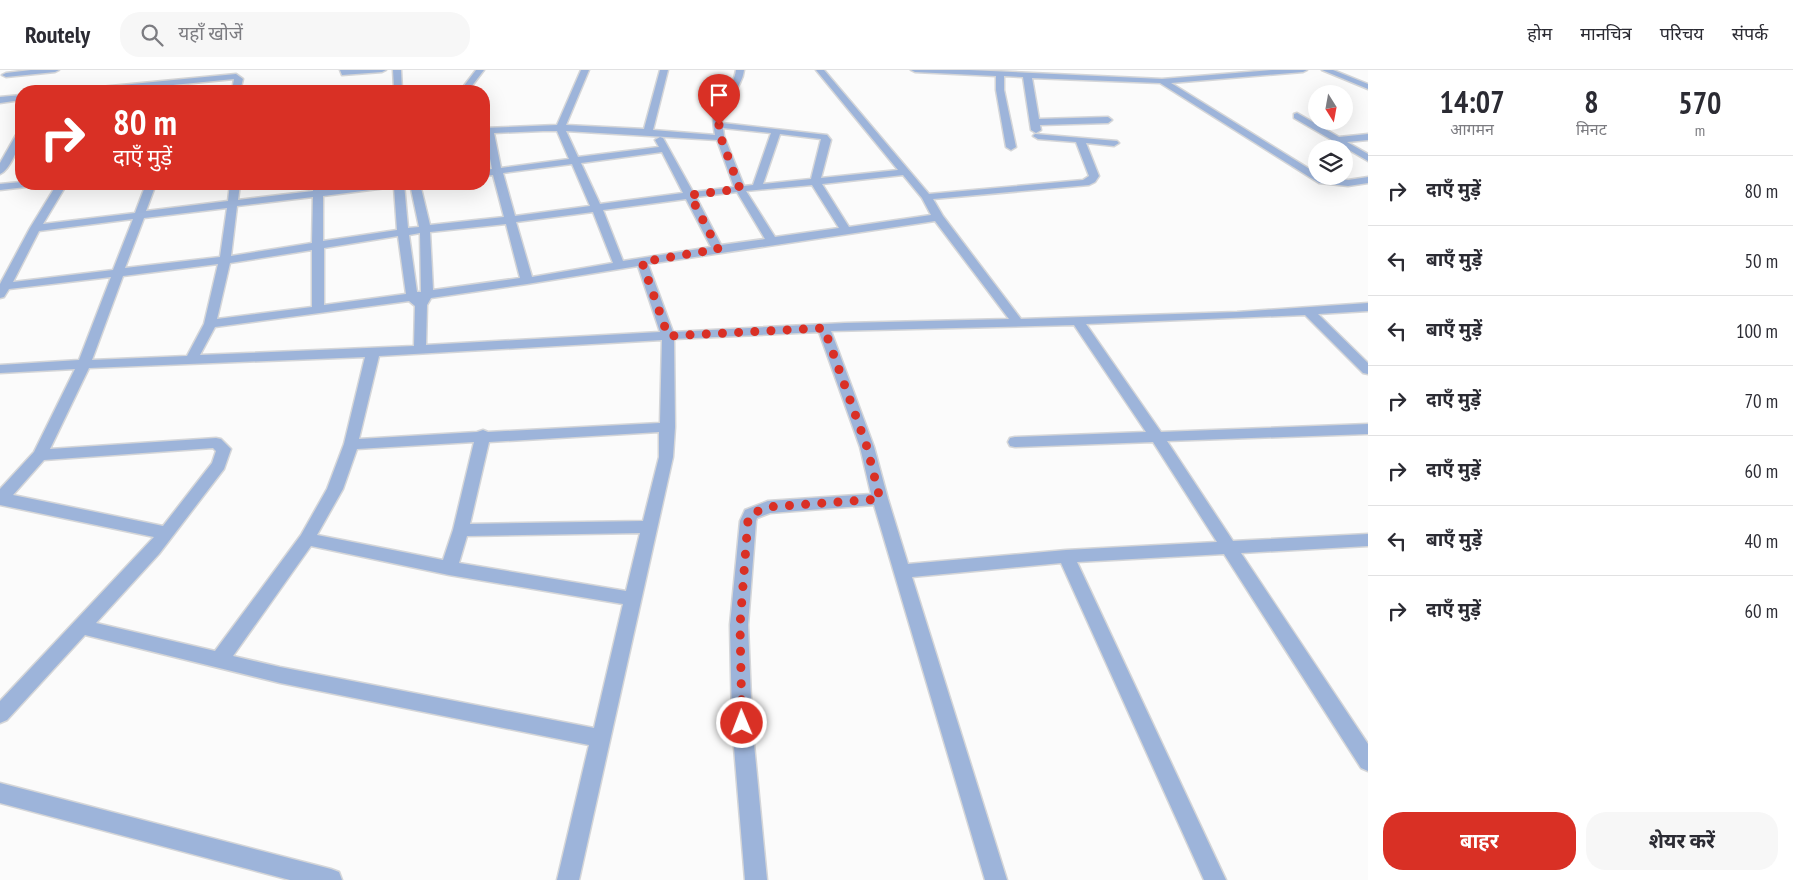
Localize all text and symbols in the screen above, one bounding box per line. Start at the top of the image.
search box [120,12,470,57]
text: Routely [25,19,90,50]
icon: search [138,21,166,49]
text: यहाँ खोजें [178,21,243,45]
text: होम [1527,22,1552,45]
text: मानचित्र [1580,22,1632,45]
text: परिचय [1660,22,1704,45]
text: संपर्क [1732,22,1768,45]
pin [698,74,740,125]
icon: arrive [705,81,733,109]
text: 14:07 [1440,82,1504,121]
text: 8 [1584,82,1599,121]
text: 570 [1678,83,1721,122]
north arrow [1308,85,1352,130]
map controls [1308,85,1353,185]
text: 80 m [113,99,177,145]
icon: right [30,105,95,170]
text: आगमन [1450,119,1494,139]
text: मिनट [1576,119,1607,139]
text: m [1695,120,1705,140]
button: layers [1308,140,1353,185]
text: दाएँ मुड़ें [113,143,172,171]
icon: right [1383,177,1411,205]
text: दाएँ मुड़ें [1426,177,1481,201]
text: 80 m [1745,179,1778,203]
icon: left [1383,247,1411,275]
text: बाएँ मुड़ें [1426,247,1482,271]
text: 50 m [1745,249,1778,273]
icon: left [1383,317,1411,345]
text: बाएँ मुड़ें [1426,317,1482,341]
text: 100 m [1736,319,1778,343]
icon: right [1383,387,1411,415]
text: दाएँ मुड़ें [1426,387,1481,411]
text: 70 m [1745,389,1778,413]
icon: right [1383,457,1411,485]
text: दाएँ मुड़ें [1426,457,1481,481]
text: 60 m [1745,459,1778,483]
icon: left [1383,527,1411,555]
text: बाएँ मुड़ें [1426,527,1482,551]
text: 40 m [1745,529,1778,553]
icon: right [1383,597,1411,625]
text: दाएँ मुड़ें [1426,597,1481,621]
text: 60 m [1745,599,1778,623]
position arrow [715,696,767,748]
button: बाहर [1383,812,1576,870]
button: शेयर करें [1586,812,1778,870]

